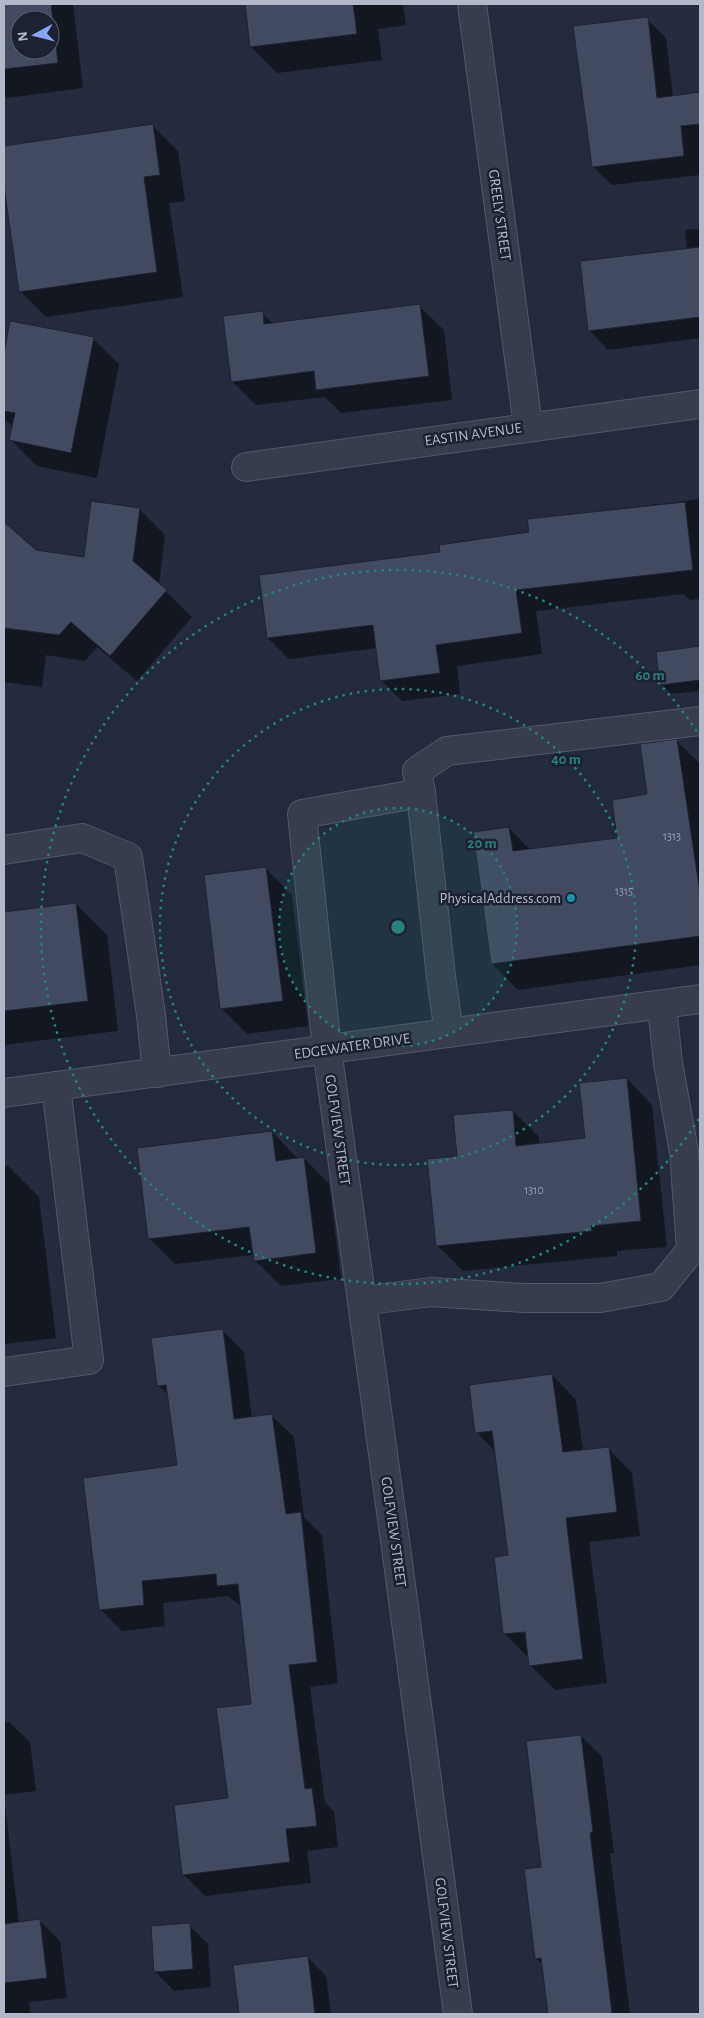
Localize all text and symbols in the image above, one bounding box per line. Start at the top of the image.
north arrow [10,10,60,60]
text: N [16,31,31,42]
street label: GREELY STREET [486,168,513,262]
street label: EASTIN AVENUE [424,420,523,449]
text: 60 m [635,668,665,683]
text: 40 m [551,752,581,767]
house number: 1313 [663,830,681,842]
text: 20 m [467,836,497,851]
house number: 1315 [615,885,633,897]
place label: PhysicalAddress.com [440,891,561,906]
marker: PhysicalAddress.com [565,892,577,904]
centre of rings [389,918,407,936]
street label: EDGEWATER DRIVE [293,1031,411,1062]
street label: GOLFVIEW STREET [322,1074,353,1187]
house number: 1310 [524,1184,544,1196]
street label: GOLFVIEW STREET [378,1476,409,1589]
street label: GOLFVIEW STREET [432,1877,461,1990]

